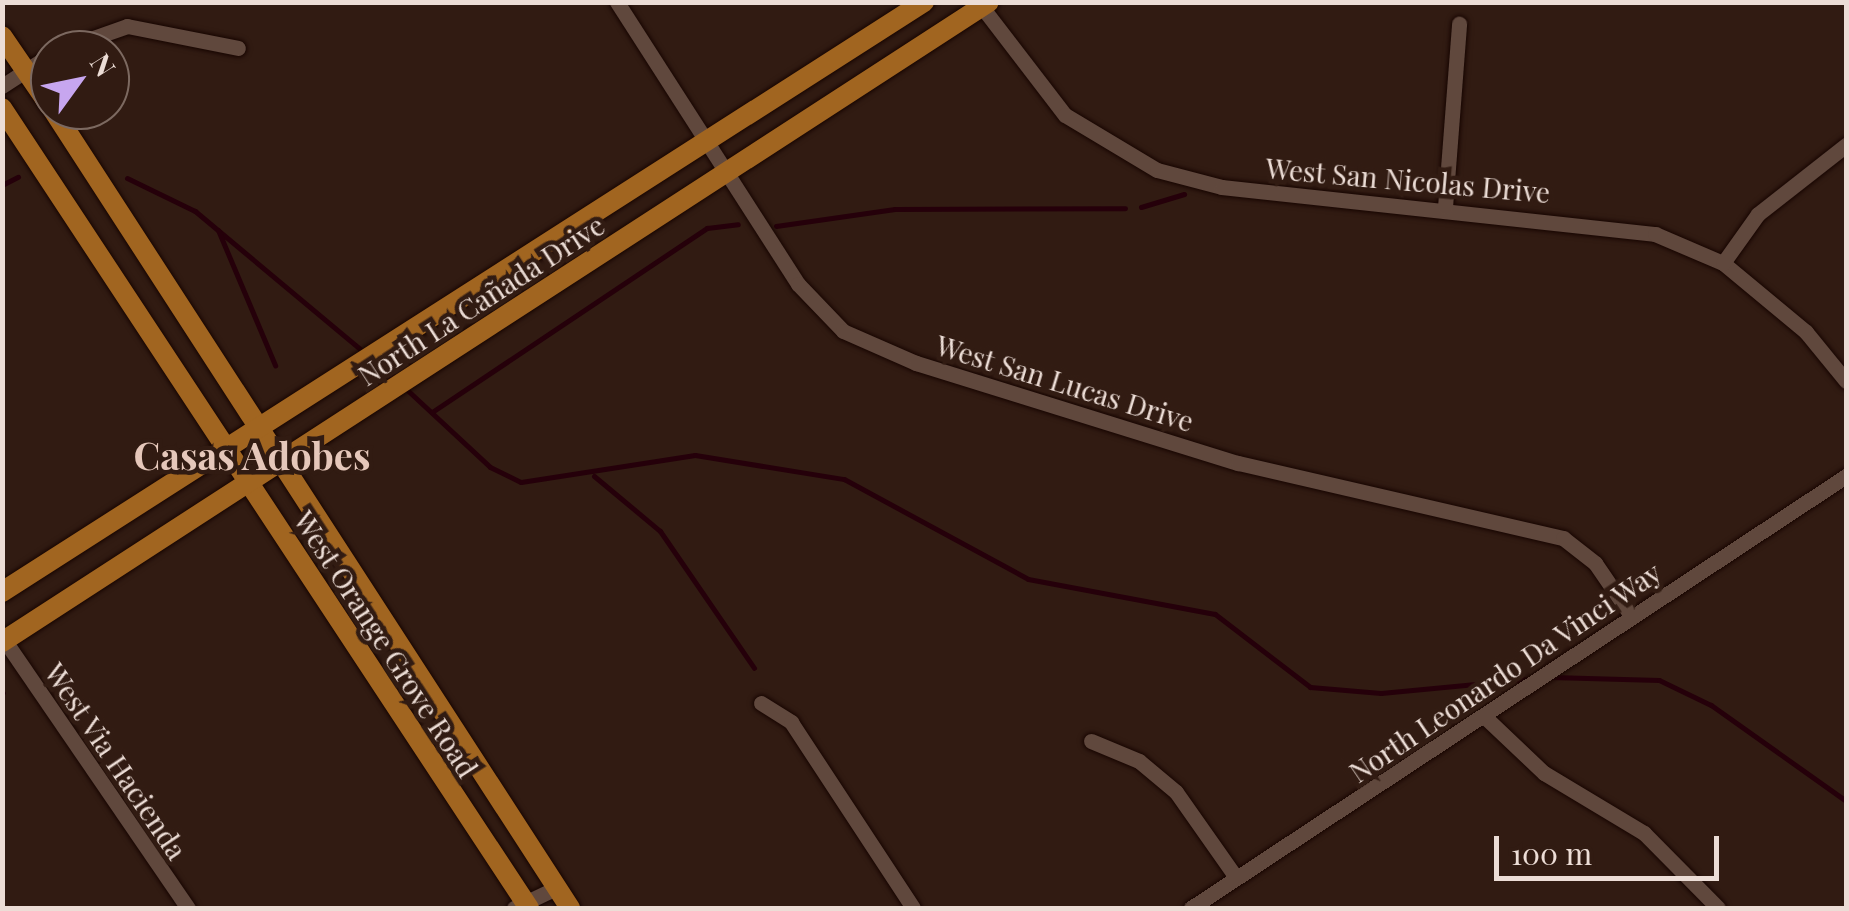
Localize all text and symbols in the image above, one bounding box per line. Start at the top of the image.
north arrow [30,30,130,130]
text: N [83,46,125,83]
street label: West San Nicolas Drive [1264,151,1552,209]
street label: North La Cañada Drive [351,208,611,392]
street label: West San Lucas Drive [932,328,1198,438]
district label: Casas Adobes [133,432,371,478]
street label: West Orange Grove Road [287,504,485,784]
street label: North Leonardo Da Vinci Way [1342,554,1668,790]
street label: West Via Hacienda [38,656,194,866]
scale bar [1499,816,1724,878]
text: 100 m [1511,833,1592,873]

